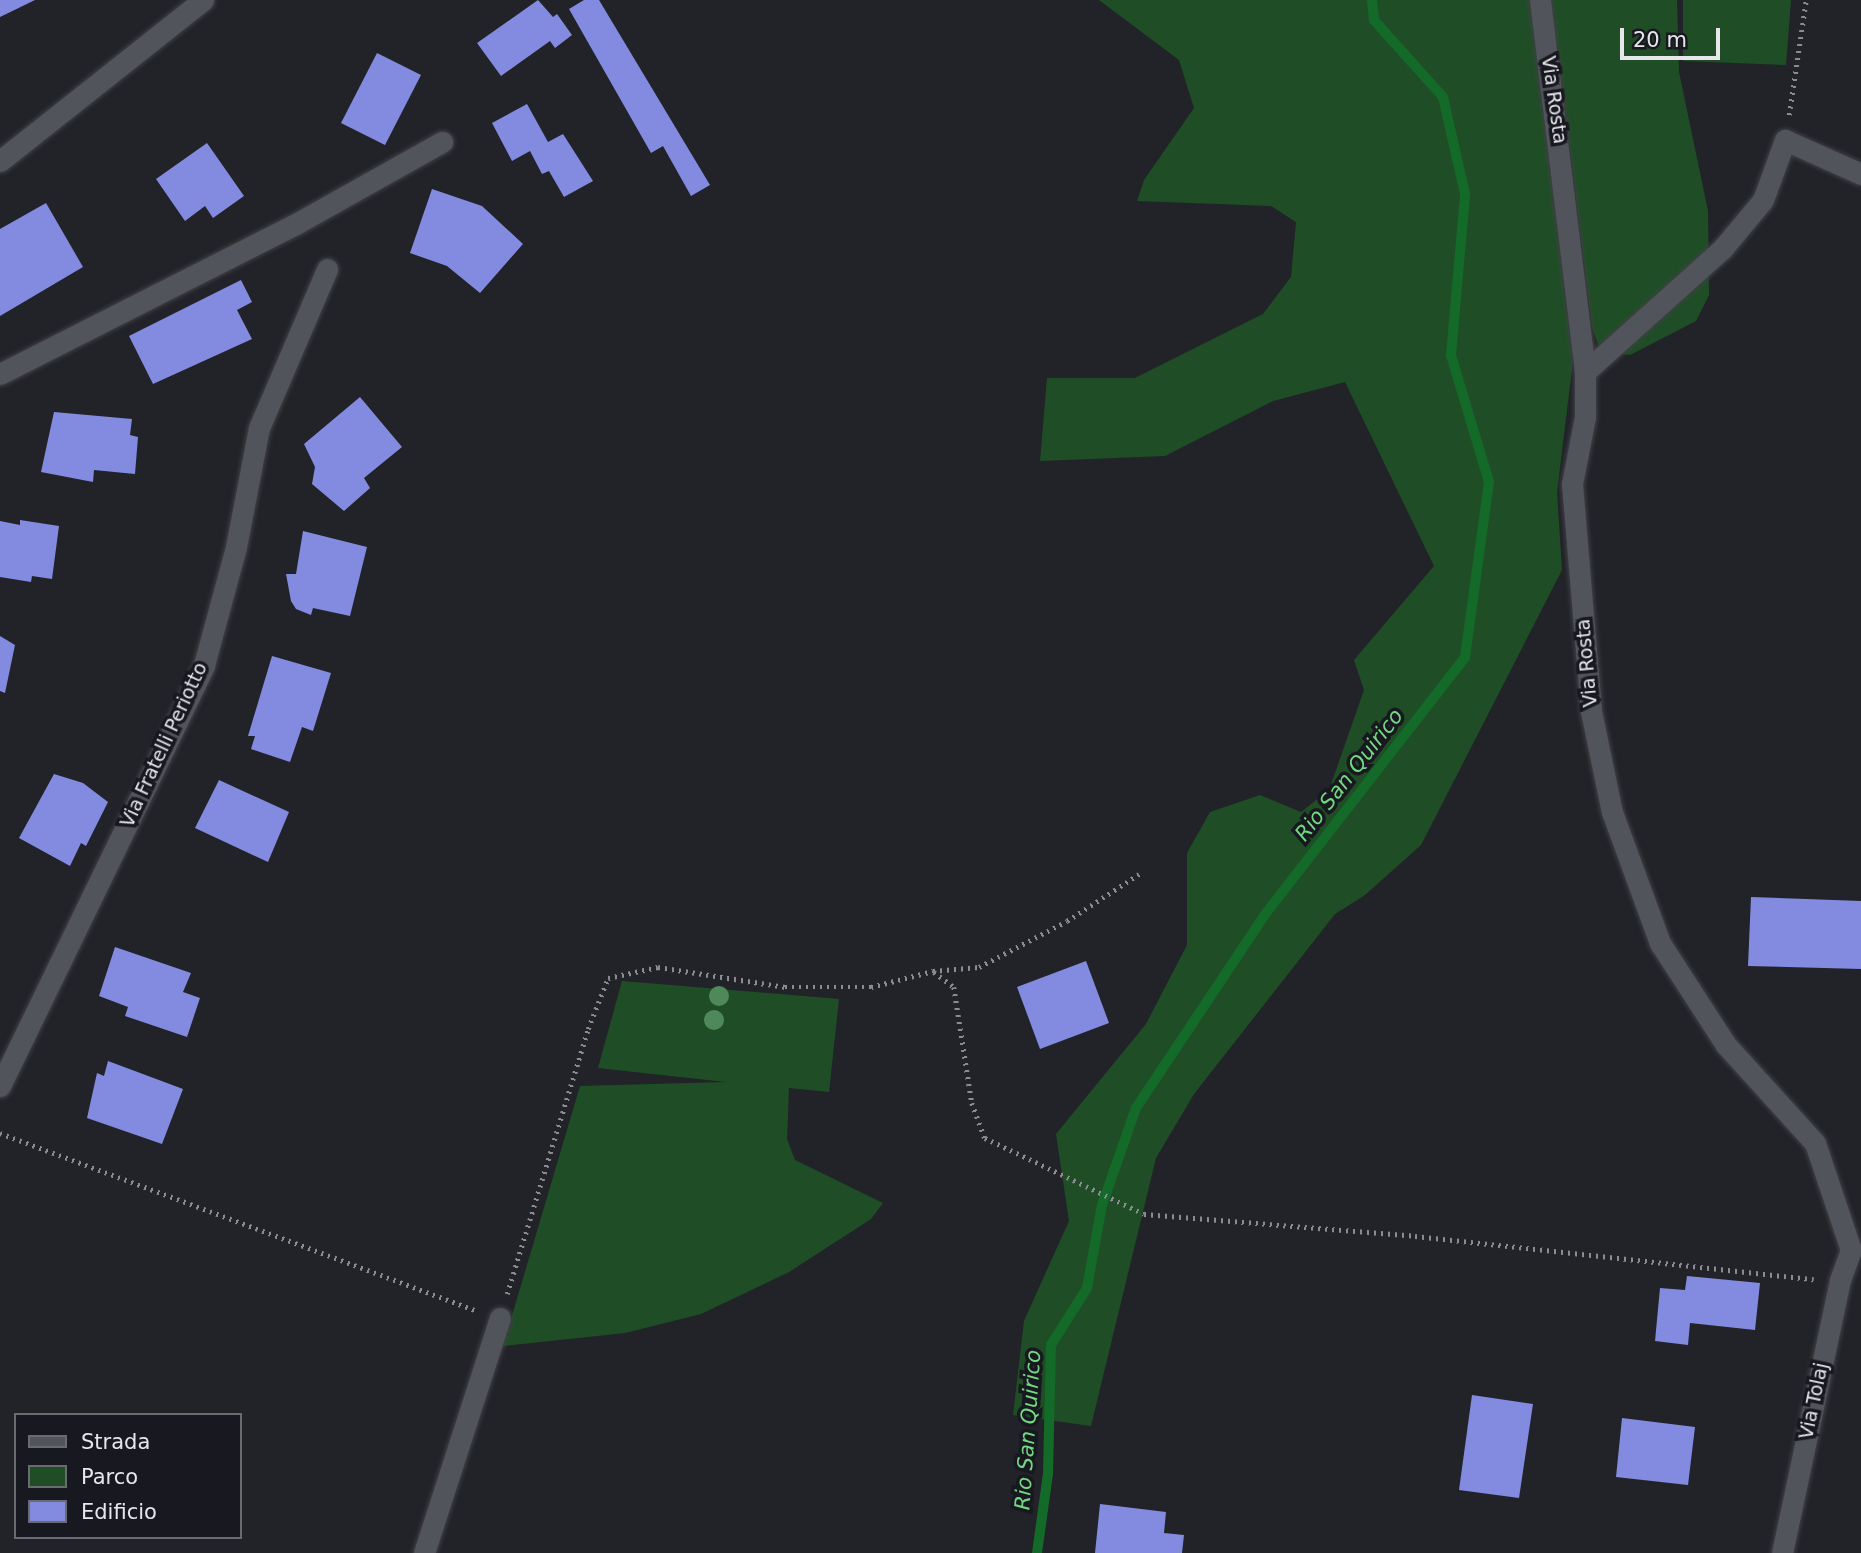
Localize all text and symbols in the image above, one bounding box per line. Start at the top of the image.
scale bar [1623,14,1723,58]
text: 20 m [1633,28,1687,52]
street label: Via Rosta [1537,55,1571,145]
street label: Via Rosta [1572,618,1602,708]
street label: Via Fratelli Periotto [116,659,212,831]
water label: Rio San Quirico [1290,704,1408,846]
water label: Rio San Quirico [1010,1349,1046,1511]
street label: Via Tolaj [1795,1361,1833,1441]
legend [14,1413,242,1539]
text: Strada [81,1430,150,1454]
text: Parco [81,1465,138,1489]
text: Edificio [81,1500,157,1524]

